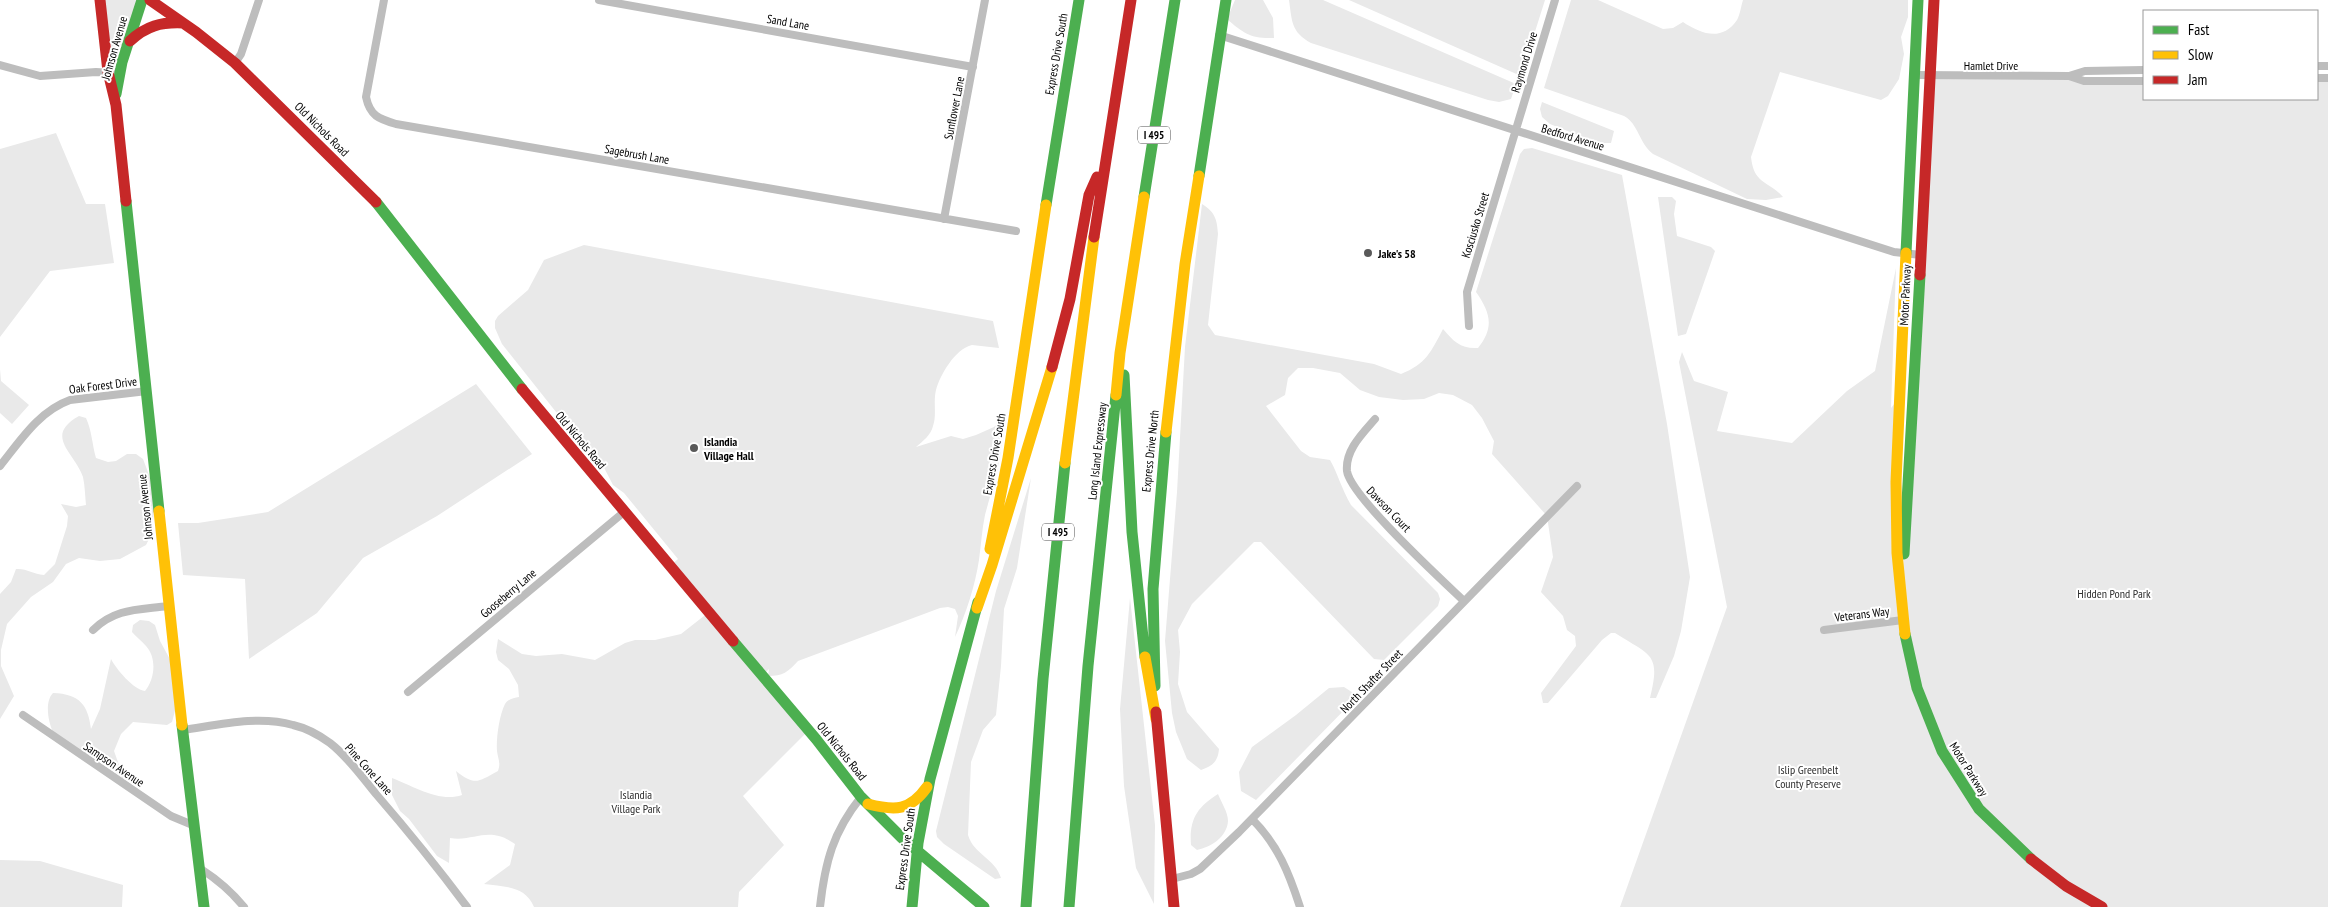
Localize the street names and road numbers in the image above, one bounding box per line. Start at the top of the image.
street label: Sand Lane [766,11,810,33]
street label: Express Drive South [1041,12,1071,96]
street label: Johnson Avenue [97,14,130,83]
street label: Raymond Drive [1508,30,1540,94]
street label: Hamlet Drive [1964,58,2018,73]
street label: Sunflower Lane [941,75,967,141]
street label: Old Nichols Road [292,99,352,159]
street label: Bedford Avenue [1540,120,1606,154]
road number: I 495 [1138,126,1170,144]
street label: Sagebrush Lane [603,141,671,167]
street label: Kosciusko Street [1458,190,1492,260]
street label: Motor Parkway [1896,264,1914,326]
street label: Oak Forest Drive [68,373,138,397]
street label: Long Island Expressway [1084,401,1110,501]
street label: Old Nichols Road [553,408,609,472]
street label: Express Drive North [1138,409,1162,493]
street label: Express Drive South [979,412,1009,496]
street label: Johnson Avenue [134,474,156,541]
street label: Dawson Court [1364,483,1415,535]
road number: I 495 [1042,524,1074,540]
street label: Gooseberry Lane [477,565,539,621]
street label: Veterans Way [1833,603,1891,625]
street label: North Shafter Street [1337,645,1406,716]
street label: Old Nichols Road [814,719,870,783]
street label: Sampson Avenue [81,738,147,790]
street label: Motor Parkway [1946,739,1992,799]
street label: Pine Cone Lane [342,740,396,798]
street label: Express Drive South [892,807,918,891]

